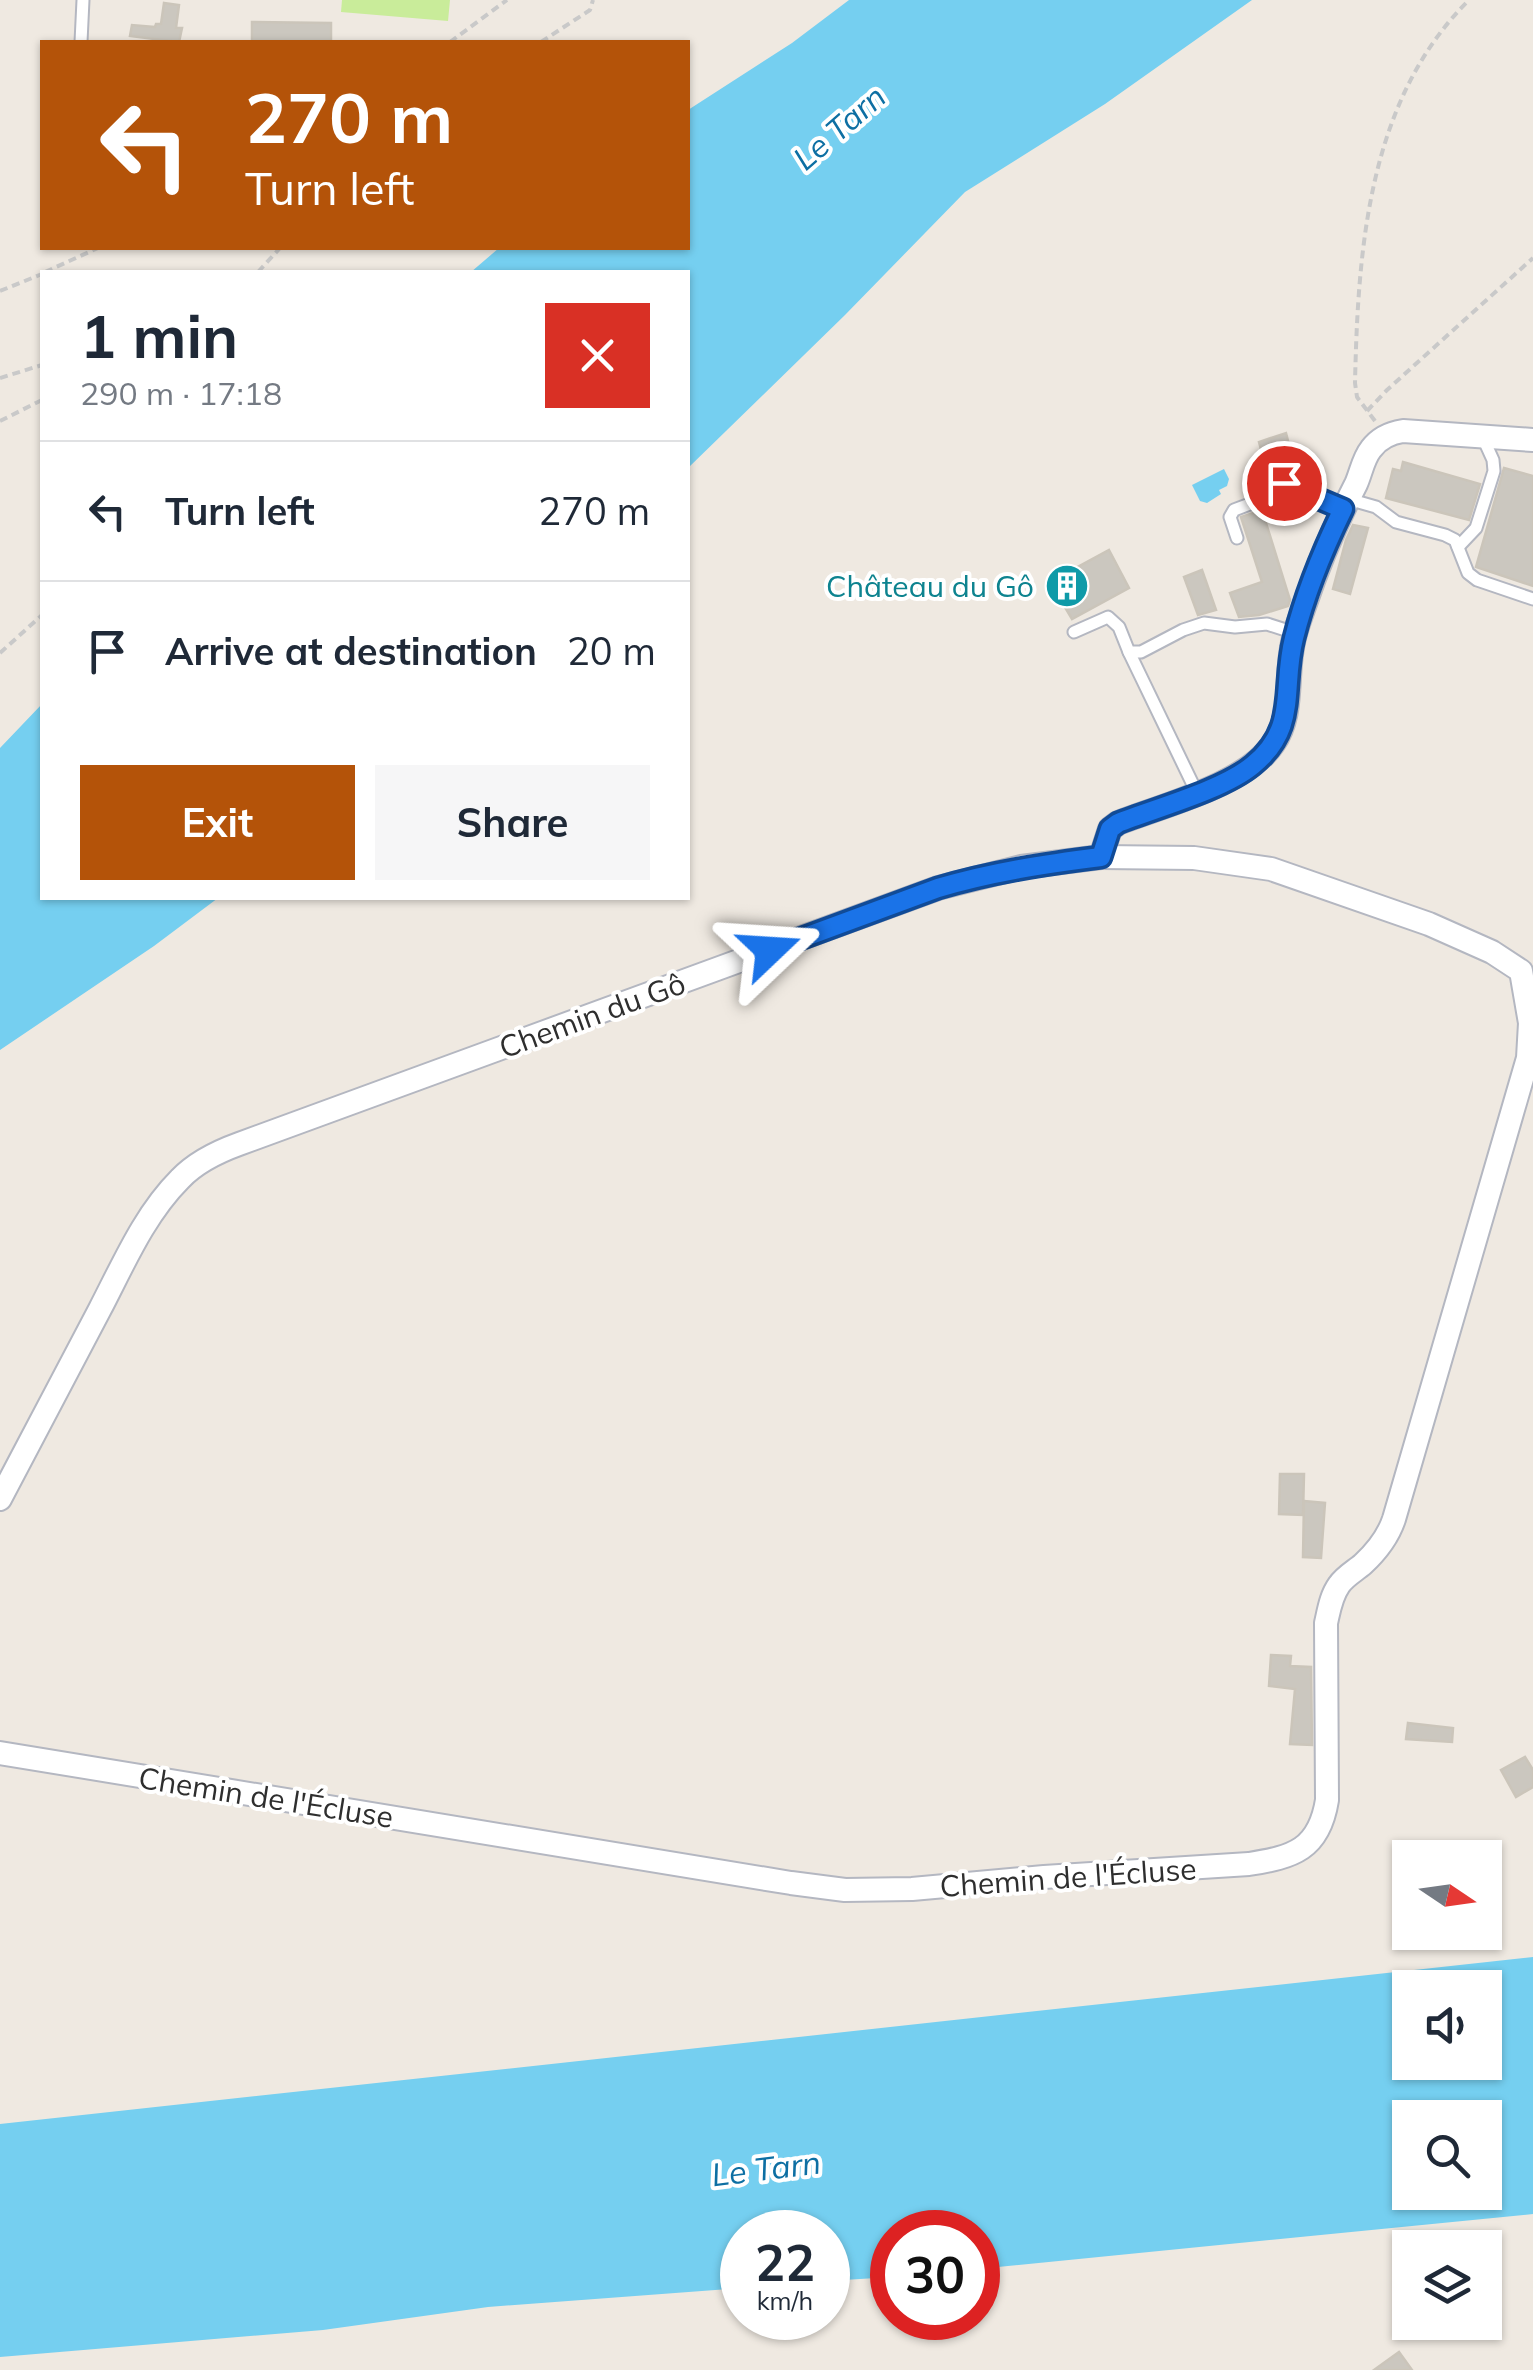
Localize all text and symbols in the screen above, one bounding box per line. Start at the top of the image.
text: 270 m [245,73,453,161]
water label: Le Tarn [785,76,893,178]
icon: left [80,80,210,210]
text: Turn left [245,160,414,216]
text: 1 min [80,298,238,373]
button: close [545,303,650,408]
text: 290 m · 17:18 [80,373,282,413]
pin [1242,441,1327,526]
icon: arrive [1257,456,1312,511]
icon: left [80,484,135,539]
text: Turn left [165,487,315,535]
text: 270 m [538,487,650,535]
building icon: Château du Gô [1044,563,1090,609]
place label: Château du Gô [826,567,1034,605]
icon: arrive [80,624,135,679]
text: Arrive at destination [165,627,537,675]
text: 20 m [567,627,656,675]
button: Exit [80,765,355,880]
button: Share [375,765,650,880]
position arrow [718,898,822,1002]
street label: Chemin du Gô [494,964,690,1066]
street label: Chemin de l'Écluse [136,1758,396,1836]
north arrow [1392,1840,1502,1950]
map controls [1392,1840,1502,2340]
street label: Chemin de l'Écluse [938,1849,1198,1905]
button: sound [1392,1970,1502,2080]
button: search [1392,2100,1502,2210]
water label: Le Tarn [709,2141,823,2195]
speed limit sign: 30 [870,2210,1000,2340]
button: layers [1392,2230,1502,2340]
text: 22 [755,2231,815,2294]
text: km/h [757,2285,813,2316]

